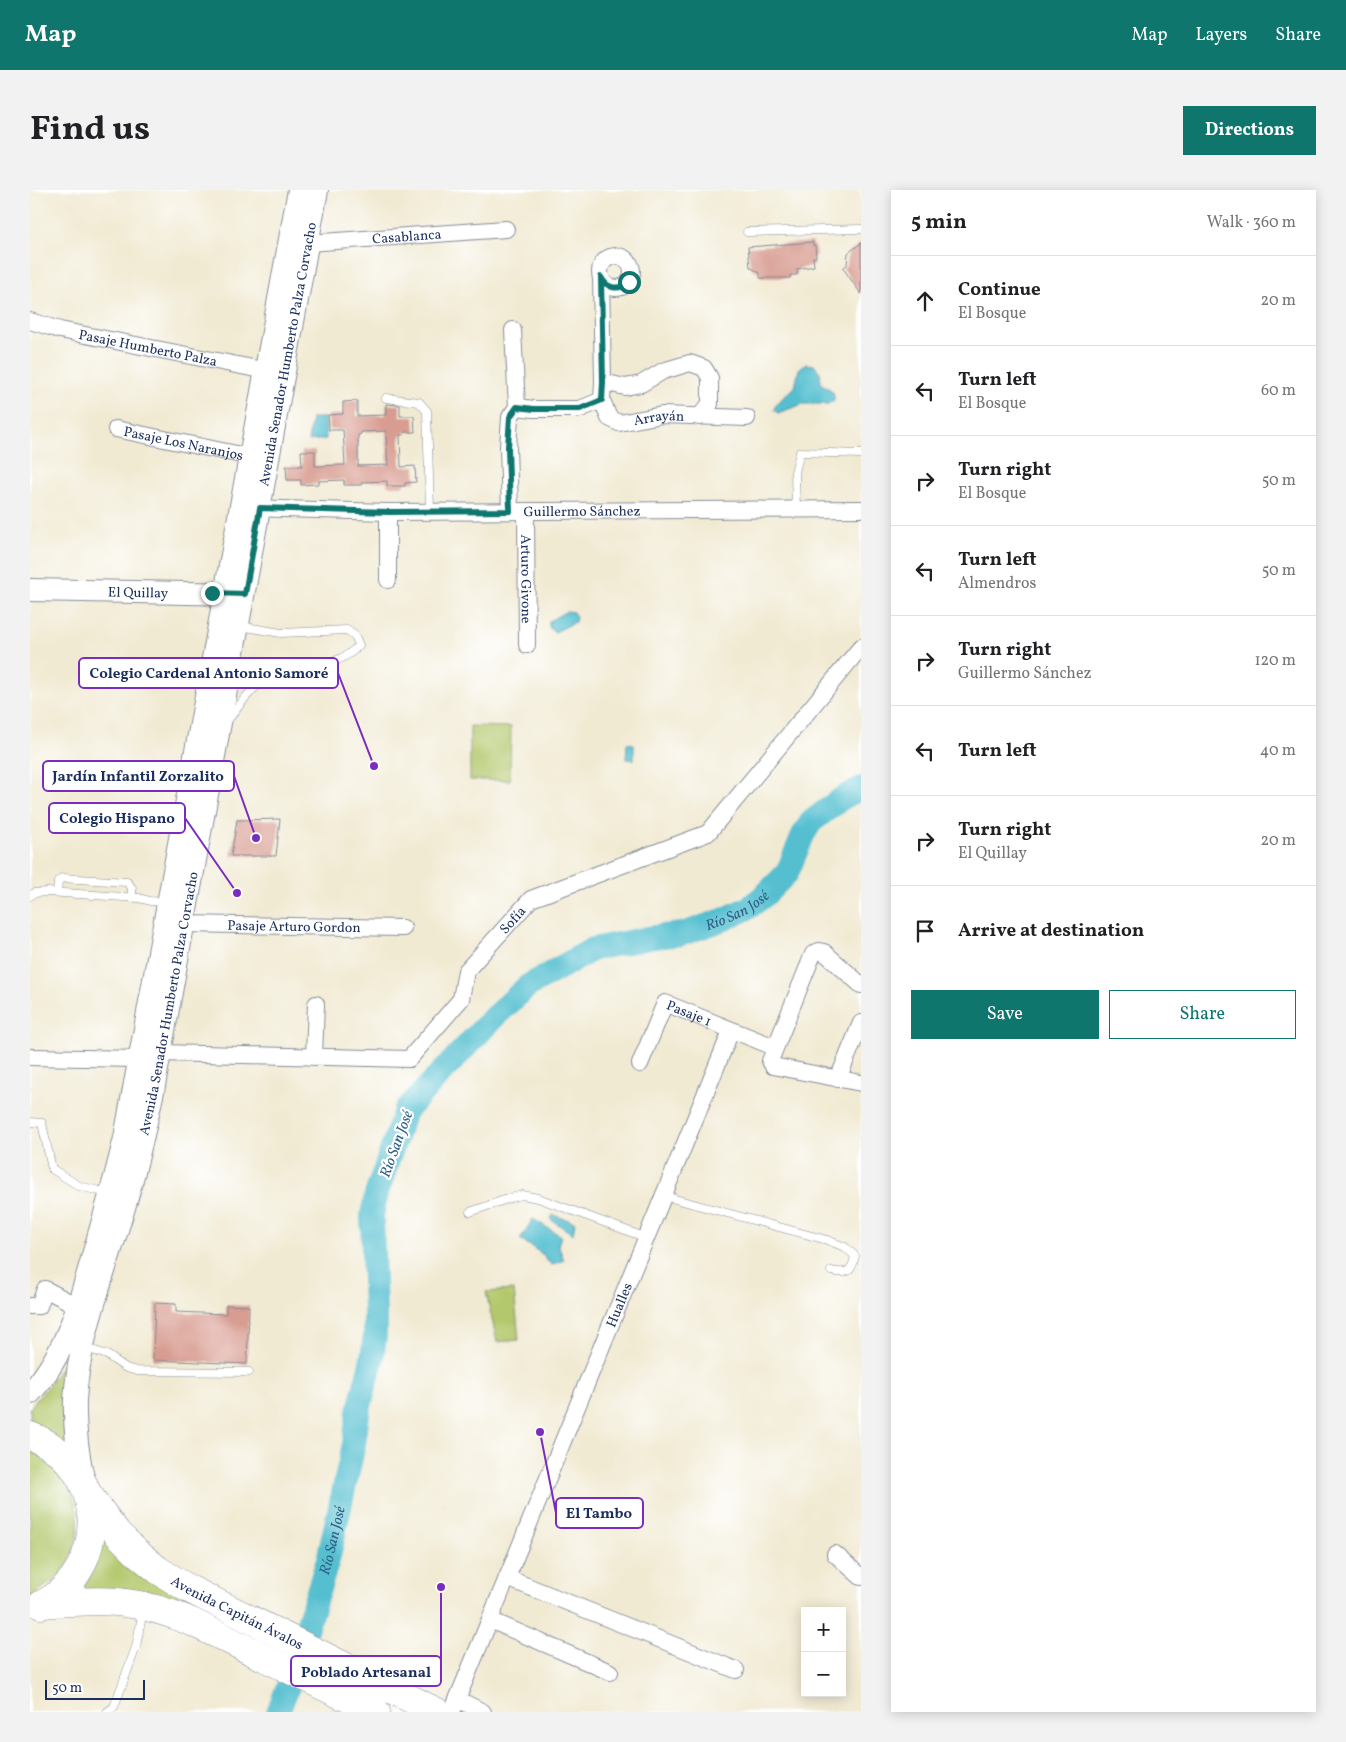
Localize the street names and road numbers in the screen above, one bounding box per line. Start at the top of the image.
street label: Avenida Senador Humberto Palza Corvacho [255,221,322,488]
street label: Casablanca [372,226,442,249]
street label: Pasaje Humberto Palza [77,326,219,372]
street label: Arrayán [632,407,685,431]
street label: Pasaje Los Naranjos [122,423,245,466]
street label: Guillermo Sánchez [523,502,640,522]
street label: Arturo Givone [515,535,535,624]
street label: El Quillay [108,583,169,604]
street label: Avenida Senador Humberto Palza Corvacho [135,870,204,1137]
street label: Sofía [496,903,531,939]
street label: Pasaje Arturo Gordon [227,917,361,938]
street label: Pasaje 1 [663,997,714,1032]
street label: Hualles [603,1280,638,1331]
street label: Avenida Capitán Ávalos [167,1572,306,1655]

